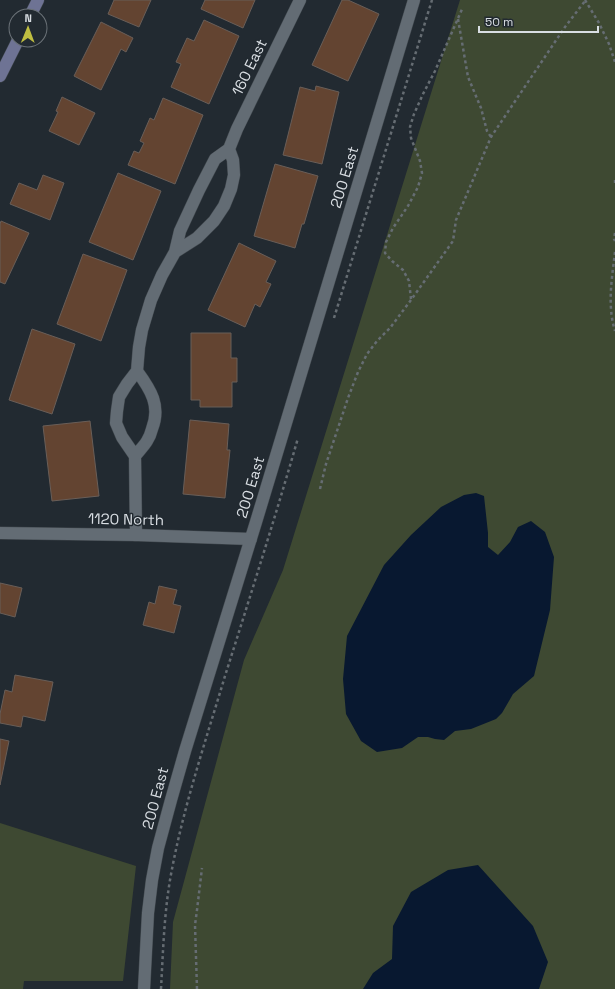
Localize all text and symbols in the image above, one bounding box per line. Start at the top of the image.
north arrow [8,8,48,48]
scale bar [479,8,598,34]
text: N [24,11,32,25]
text: 50 m [485,14,513,30]
street label: 160 East [227,36,271,98]
street label: 200 East [326,144,362,210]
street label: 200 East [232,454,268,520]
street label: 1120 North [88,509,164,529]
street label: 200 East [138,765,172,831]

